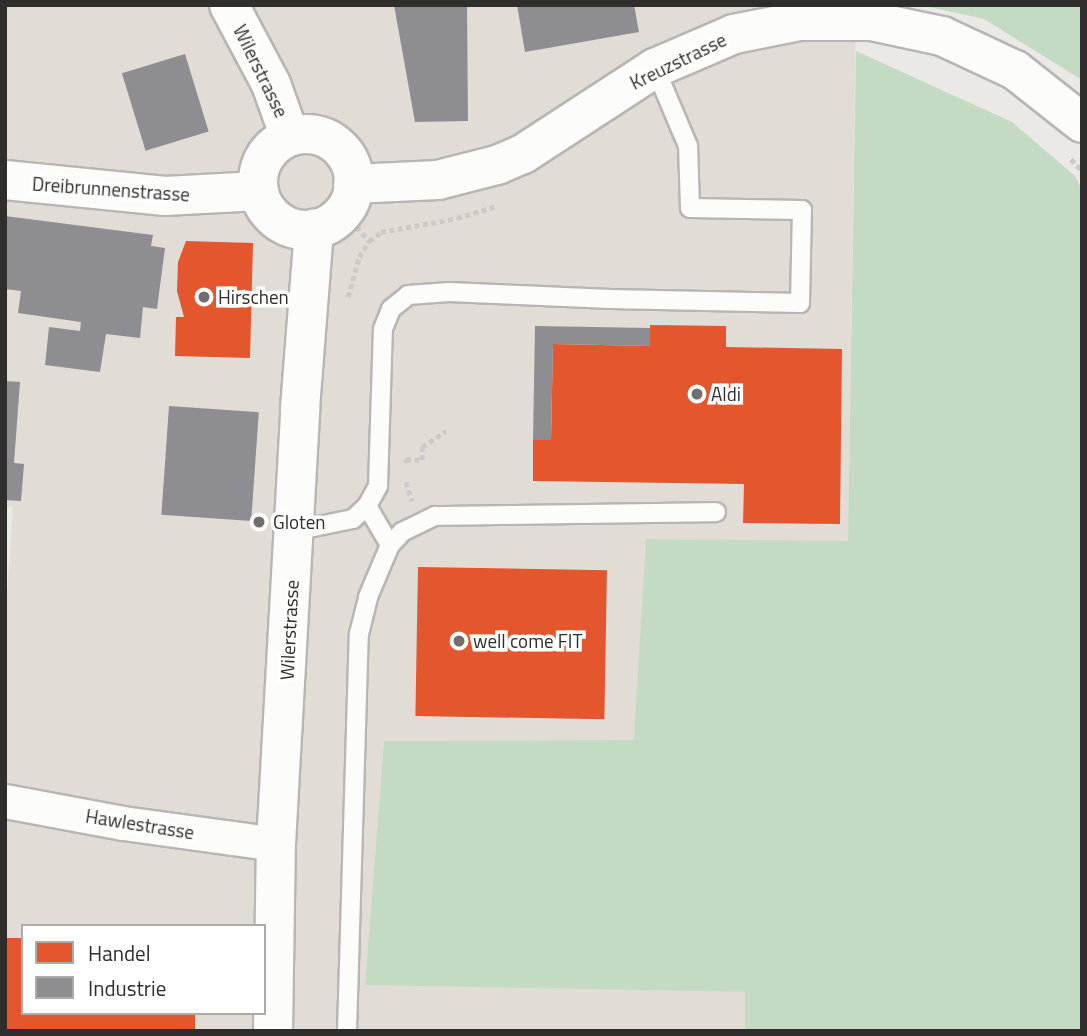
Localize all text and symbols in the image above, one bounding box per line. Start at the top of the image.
street label: Wilerstrasse [229,21,293,121]
street label: Kreuzstrasse [626,28,730,94]
street label: Dreibrunnenstrasse [31,172,191,206]
place label: Hirschen [218,286,289,308]
marker: Hirschen [196,289,212,305]
place label: Aldi [711,383,741,405]
marker: Aldi [689,386,705,402]
place label: Gloten [273,511,326,533]
marker: Gloten [251,514,267,530]
street label: Wilerstrasse [275,579,303,681]
place label: well come FIT [473,630,582,652]
marker: well come FIT [451,633,467,649]
street label: Hawlestrasse [84,804,196,844]
legend [21,924,266,1015]
text: Handel [88,937,151,969]
text: Industrie [88,972,166,1004]

